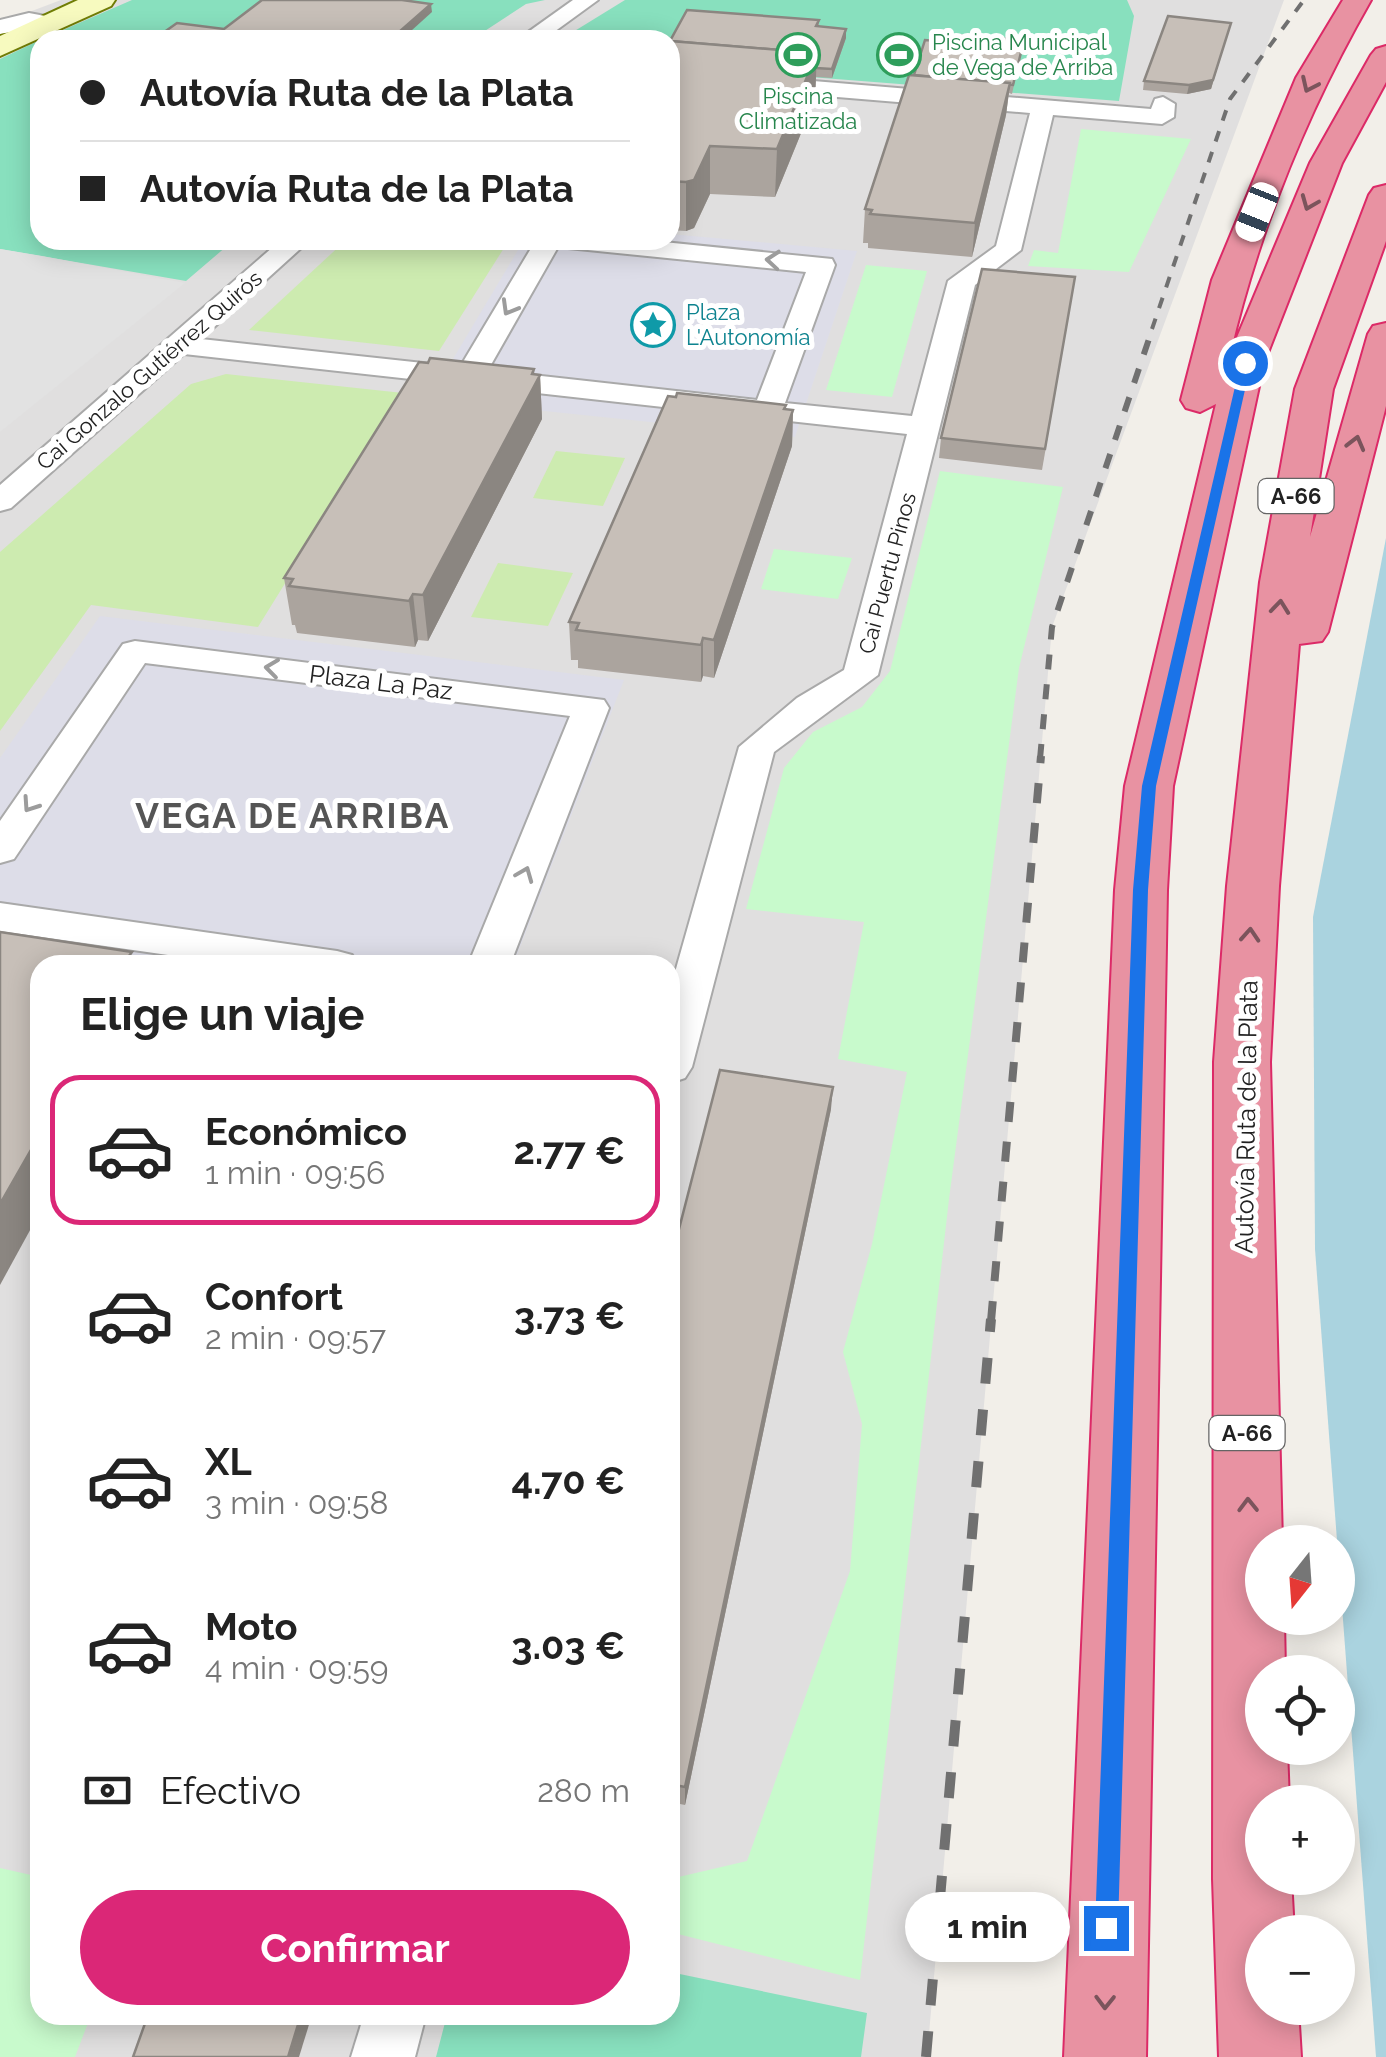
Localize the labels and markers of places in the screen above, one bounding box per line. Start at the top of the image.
place label: Piscina Municipal de Vega de Arriba [932,29,1113,80]
sports icon: Piscina Climatizada [775,32,821,78]
sports icon: Piscina Municipal de Vega de Arriba [876,32,922,78]
place label: Piscina Climatizada [739,83,857,134]
place label: Plaza L'Autonomía [686,299,810,350]
place icon: Plaza L'Autonomía [630,302,676,348]

